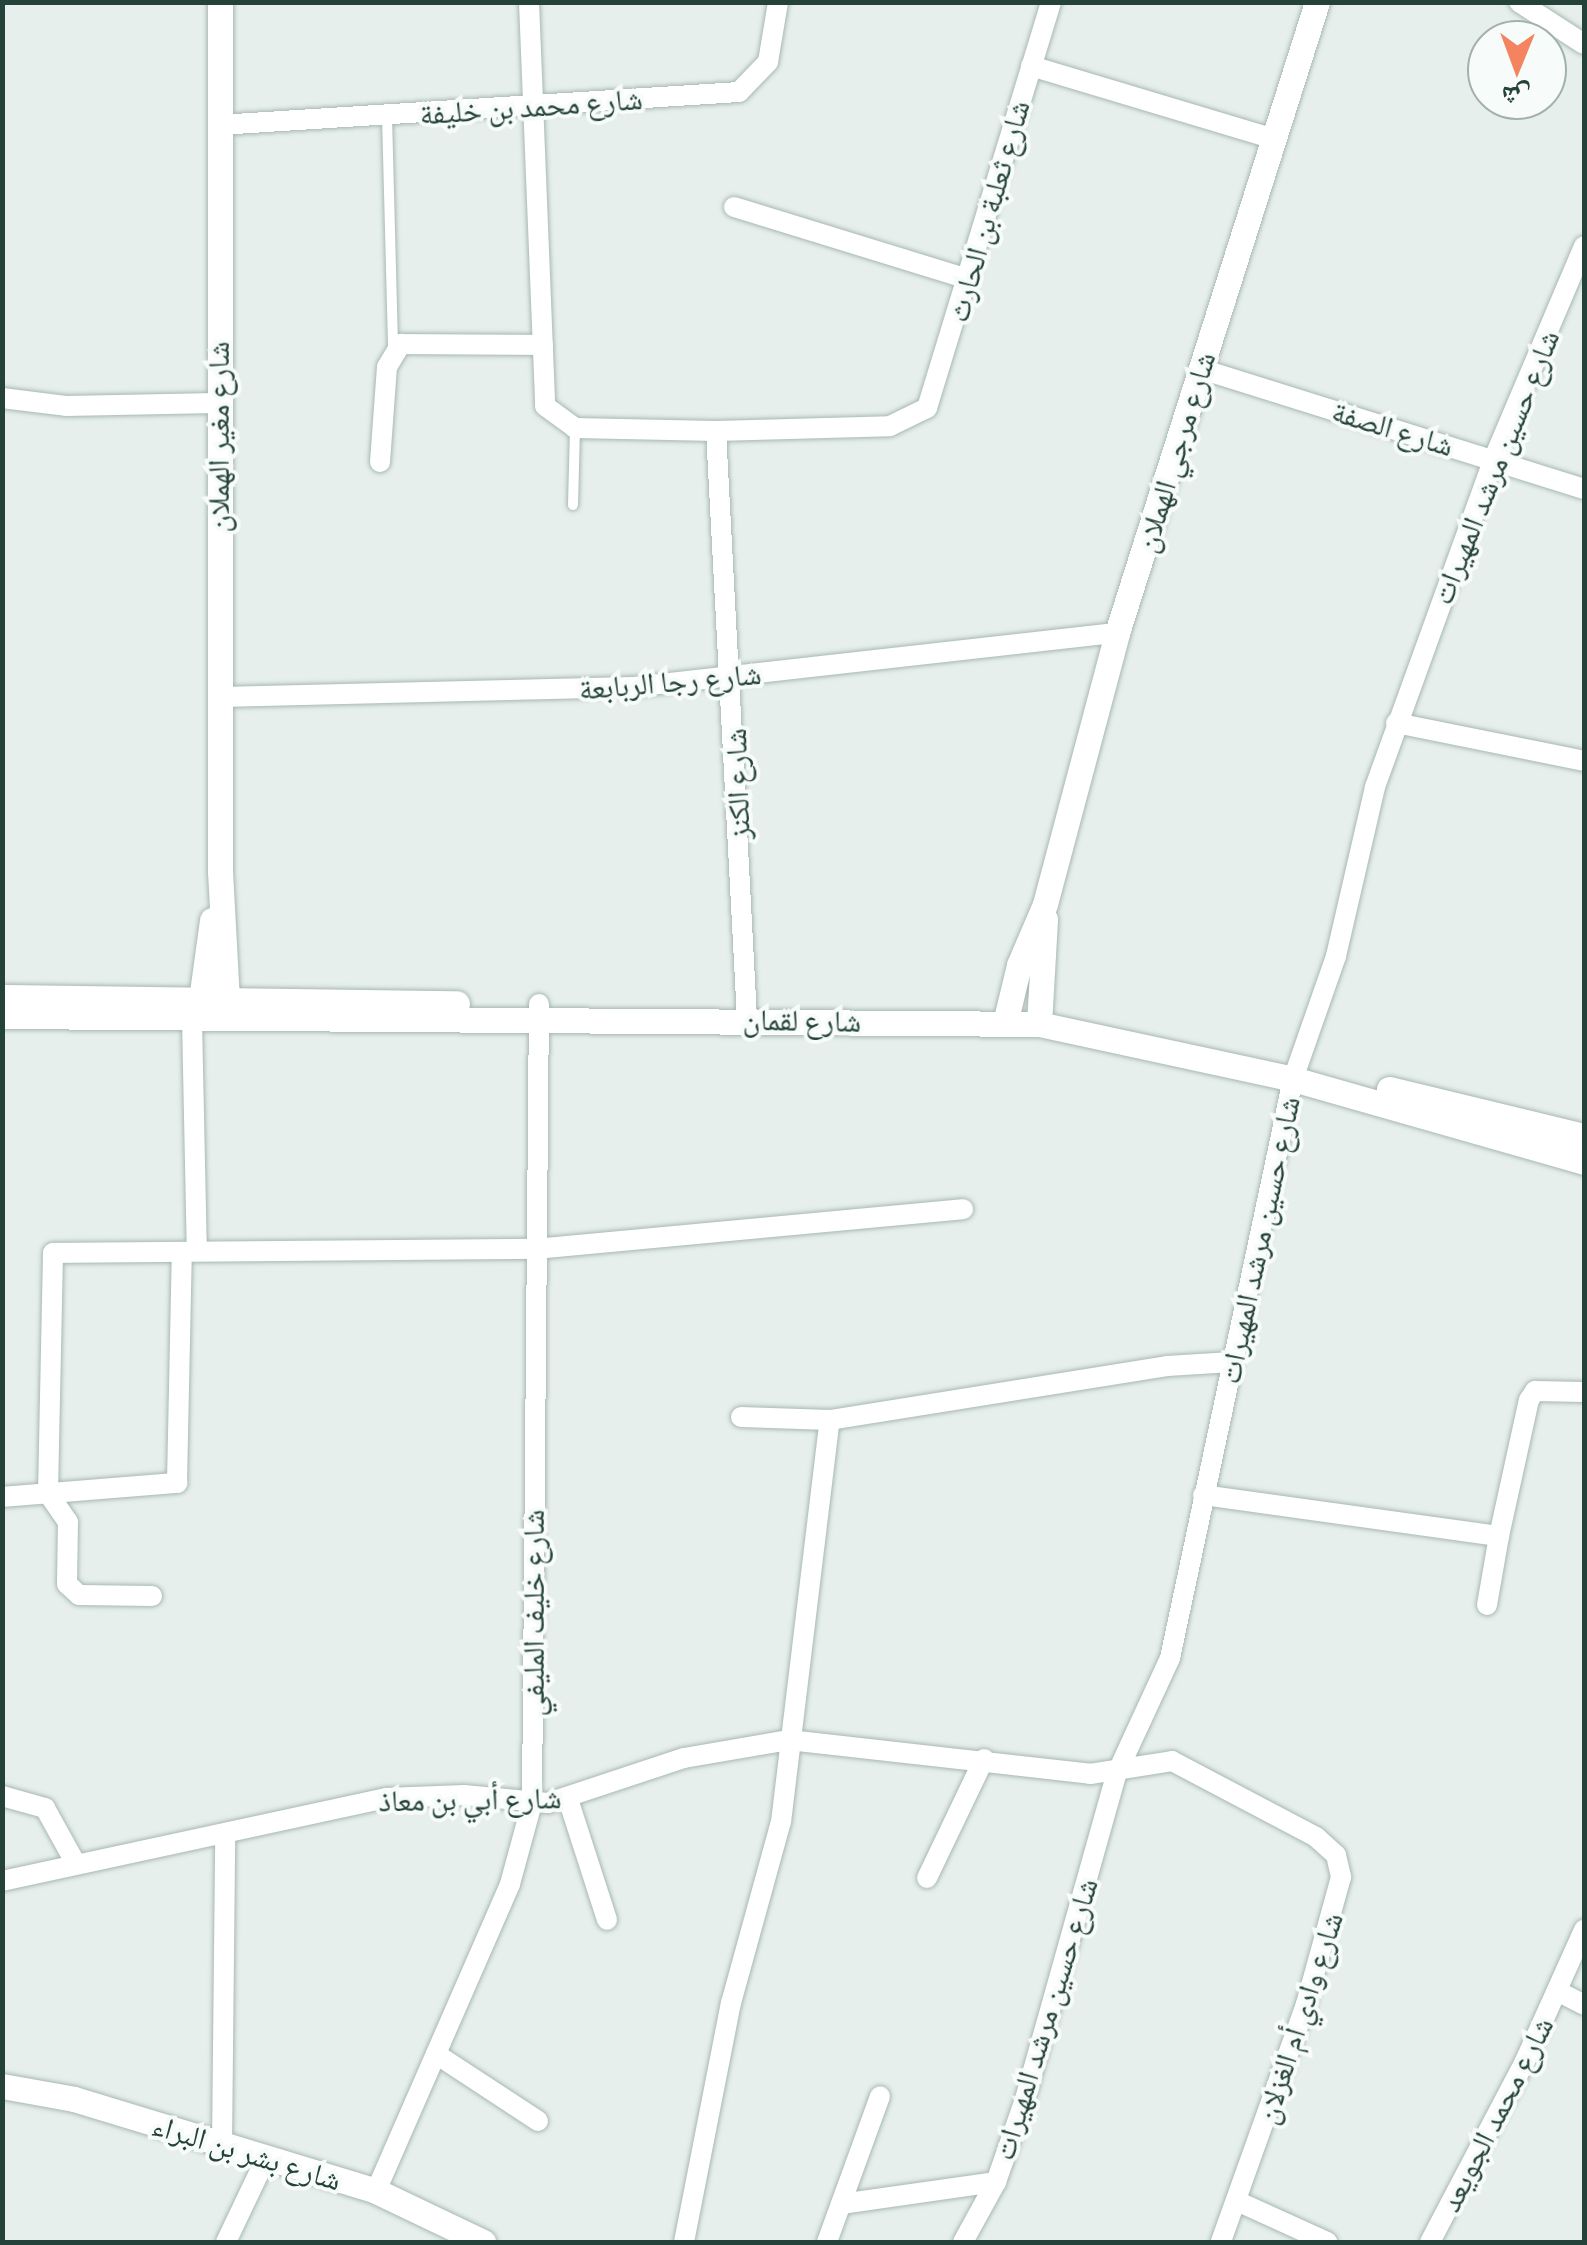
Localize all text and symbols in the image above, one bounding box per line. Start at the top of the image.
north arrow [1467,20,1567,120]
text: ش [1501,79,1532,117]
street label: شارع محمد بن خليفة [418,80,644,132]
street label: شارع ثعلبة بن الحارث [939,96,1037,326]
street label: شارع حسين مرشد المهيرات [1423,325,1567,609]
street label: شارع مغير الهملان [200,341,236,533]
street label: شارع مرجي الهملان [1127,347,1223,557]
street label: شارع الصفة [1328,393,1458,463]
street label: شارع رجا الربابعة [577,655,763,707]
street label: شارع الكنز [717,728,757,840]
street label: شارع لقمان [742,1001,862,1039]
street label: شارع حسين مرشد المهيرات [1211,1093,1307,1387]
street label: شارع خليف المليفي [515,1509,551,1717]
street label: شارع أبي بن معاذ [378,1779,562,1819]
street label: شارع حسين مرشد المهيرات [985,1874,1105,2164]
street label: شارع وادي أم الغزلان [1248,1908,1350,2128]
street label: شارع محمد الجويعد [1431,2011,1561,2217]
street label: شارع بشر بن البراء [148,2106,346,2198]

